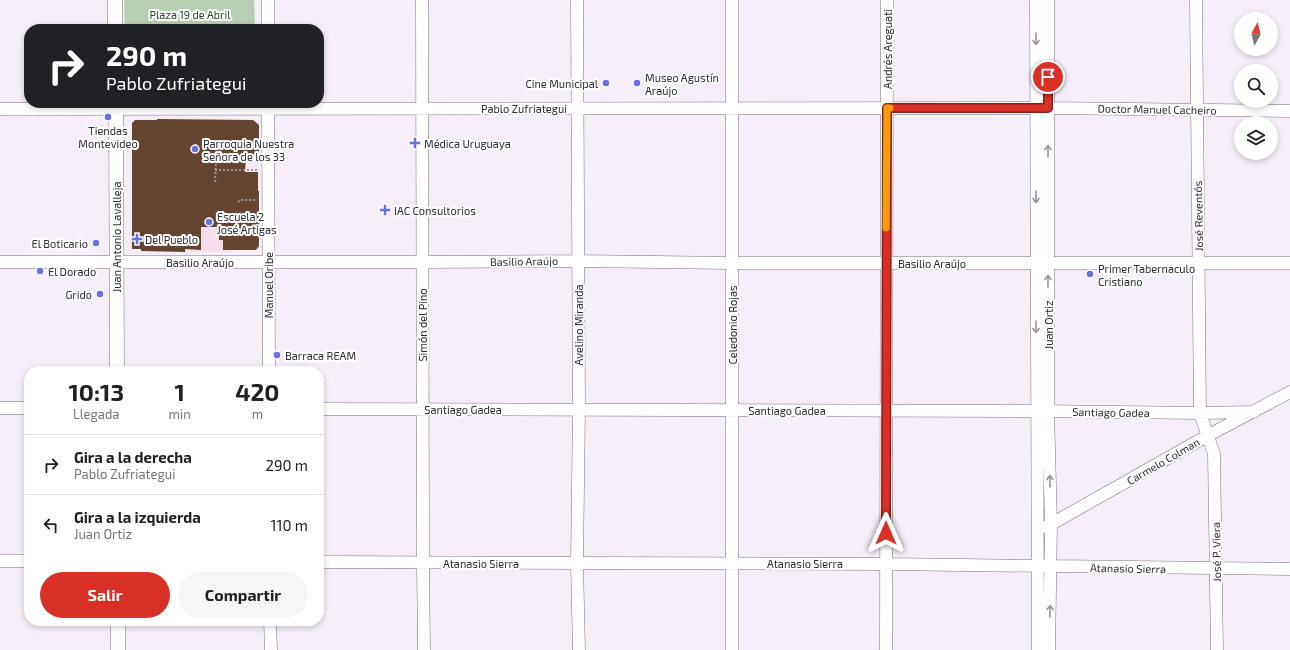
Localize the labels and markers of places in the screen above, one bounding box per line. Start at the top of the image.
pin [1031,60,1065,94]
place label: Museo Agustín Araújo [645,71,719,98]
place label: Cine Municipal [525,77,599,90]
marker: Cine Municipal [601,78,611,88]
marker: Museo Agustín Araújo [632,78,642,88]
marker: Tiendas Montevideo [103,112,113,122]
place label: Tiendas Montevideo [78,124,138,150]
place label: Parroquia Nuestra Señora de los 33 [203,137,294,163]
marker: Médica Uruguaya [409,137,421,149]
place label: Médica Uruguaya [424,137,511,150]
marker: Parroquia Nuestra Señora de los 33 [190,144,200,154]
marker: IAC Consultorios [379,204,391,216]
place label: IAC Consultorios [394,204,476,217]
place label: Escuela 2 José Artigas [217,210,277,236]
marker: Escuela 2 José Artigas [204,217,214,227]
place label: Del Pueblo [145,233,198,246]
marker: Del Pueblo [132,234,142,244]
place label: El Boticario [32,237,88,250]
marker: El Boticario [91,238,101,248]
place label: Primer Tabernaculo Cristiano [1098,262,1195,288]
place label: El Dorado [48,265,96,278]
marker: El Dorado [35,266,45,276]
marker: Primer Tabernaculo Cristiano [1085,269,1095,279]
place label: Grido [65,288,92,301]
marker: Grido [95,289,105,299]
place label: Barraca REAM [285,349,356,362]
marker: Barraca REAM [272,350,282,360]

